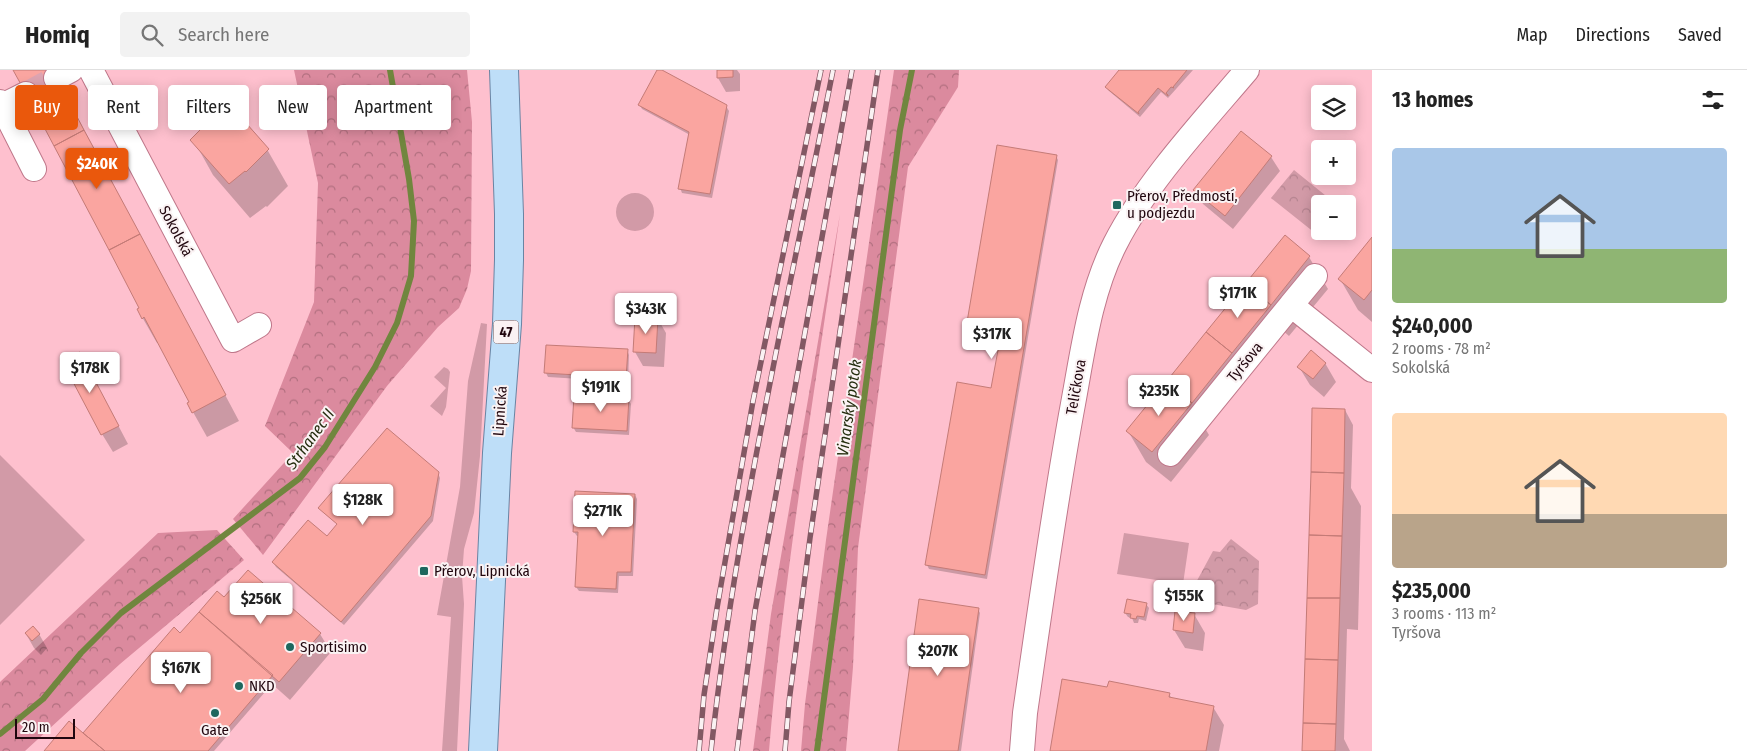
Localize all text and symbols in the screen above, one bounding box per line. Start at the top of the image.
search box [120,12,470,57]
text: Homiq [25,21,90,49]
icon: search [138,21,166,49]
text: Search here [178,23,269,46]
text: Map [1516,24,1548,46]
text: Directions [1576,24,1650,46]
text: Saved [1678,24,1722,46]
chip: Buy [15,85,78,130]
chip: Rent [88,85,158,130]
chip: Filters [168,85,249,130]
chip: New [259,85,327,130]
chip: Apartment [337,85,451,130]
map controls [1311,85,1356,240]
button: layers [1311,85,1356,130]
icon: filters [1699,86,1727,114]
text: 13 homes [1392,87,1473,113]
button: + [1311,140,1356,185]
pin: $240K [62,148,132,190]
text: $240K [76,154,118,173]
icon: home [1515,181,1605,271]
place label: Přerov, Předmostí, u podjezdu [1127,187,1238,222]
button: − [1311,195,1356,240]
marker: Přerov, Předmostí, u podjezdu [1111,199,1123,211]
street label: Sokolská [155,203,197,259]
pin: $171K [1203,276,1273,319]
text: $171K [1220,283,1256,302]
pin: $343K [611,292,681,335]
text: $343K [626,299,666,318]
text: $240,000 [1392,313,1473,339]
pin: $317K [957,318,1027,360]
road number: 47 [494,320,518,344]
text: $317K [973,324,1011,343]
street label: Tyršova [1223,338,1267,386]
text: 2 rooms · 78 m² [1392,339,1491,358]
pin: $178K [55,352,125,394]
text: $178K [71,358,109,377]
water label: Vinarský potok [833,358,865,458]
street label: Teličkova [1062,358,1090,416]
text: Sokolská [1392,358,1450,377]
pin: $191K [566,370,636,413]
pin: $235K [1124,374,1194,417]
text: $191K [582,377,620,396]
text: $235K [1139,381,1179,400]
street label: Lipnická [489,385,511,437]
water label: Strhanec II [281,405,338,474]
icon: home [1515,446,1605,536]
pin: $128K [328,484,398,526]
text: $128K [343,490,383,509]
pin: $271K [568,494,638,537]
text: $271K [584,501,622,520]
place label: Přerov, Lipnická [434,562,530,580]
marker: Přerov, Lipnická [418,565,430,577]
text: $235,000 [1392,578,1471,604]
pin: $155K [1149,580,1219,622]
pin: $256K [226,582,296,625]
text: $155K [1164,586,1204,605]
text: $256K [241,589,281,608]
text: 3 rooms · 113 m² [1392,604,1496,623]
text: Tyršova [1392,623,1441,642]
pin: $207K [903,634,973,677]
place label: Sportisimo [300,638,367,656]
marker: Sportisimo [284,641,296,653]
text: $207K [918,641,958,660]
pin: $167K [146,652,216,694]
text: $167K [162,658,200,677]
place label: NKD [249,677,275,695]
marker: NKD [233,680,245,692]
marker: Gate [209,707,221,719]
scale bar [15,716,75,739]
text: 20 m [22,719,50,736]
place label: Gate [201,721,229,739]

